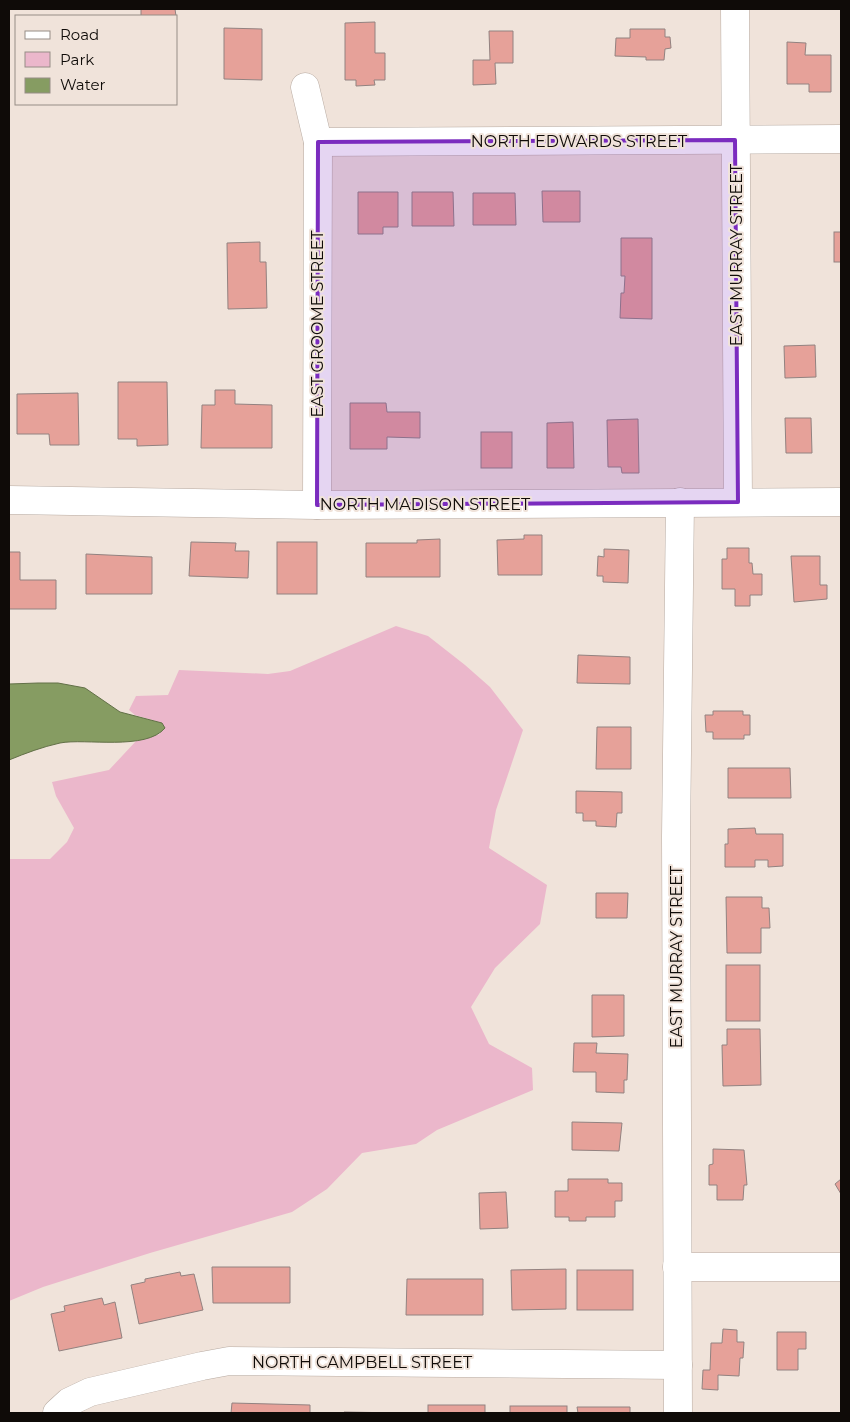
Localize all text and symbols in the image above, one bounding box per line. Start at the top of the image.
legend [15,15,178,105]
text: Road [60,25,99,44]
text: Park [60,50,94,69]
text: Water [60,75,106,94]
street label: NORTH EDWARDS STREET [471,132,688,151]
street label: EAST MURRAY STREET [727,163,746,346]
street label: EAST GROOME STREET [308,230,327,418]
street label: NORTH MADISON STREET [320,495,531,514]
street label: EAST MURRAY STREET [667,865,686,1048]
street label: NORTH CAMPBELL STREET [252,1353,473,1372]

